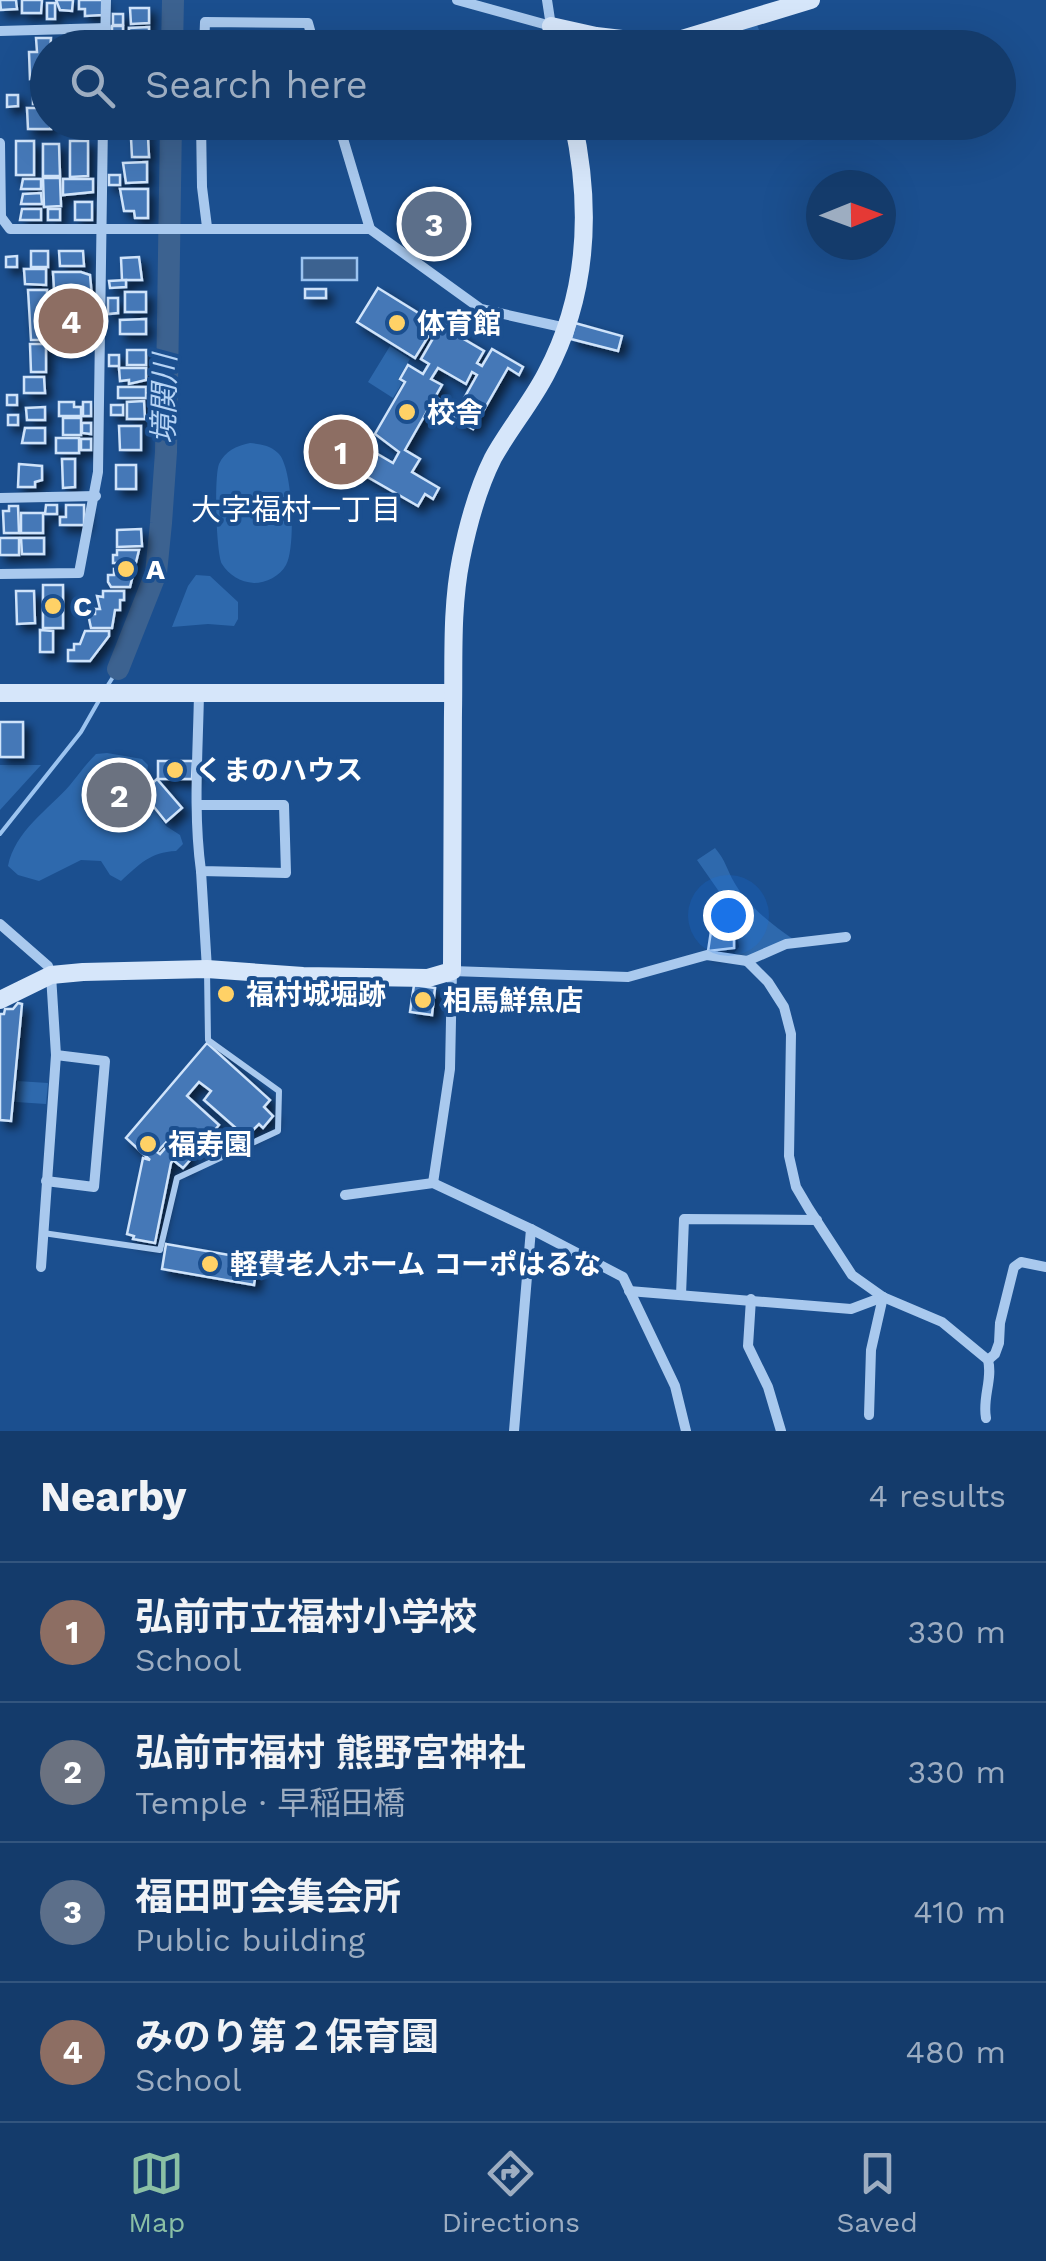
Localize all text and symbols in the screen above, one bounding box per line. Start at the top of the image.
search box [30,30,1016,140]
icon: search [65,58,120,113]
text: Search here [145,63,368,107]
north arrow [806,170,896,260]
pin: 3 [402,186,466,262]
pin: 4 [38,284,104,358]
place label: 体育館 [417,307,501,340]
marker: 体育館 [386,312,408,334]
water label: 境関川 [146,351,182,444]
place label: 校舎 [427,396,483,429]
marker: 校舎 [396,401,418,423]
pin: 1 [308,414,374,490]
district label: 大字福村一丁目 [191,492,401,527]
place label: A [146,553,165,586]
marker: A [115,558,137,580]
place label: C [73,590,92,623]
marker: C [42,595,64,617]
place label: くまのハウス [195,754,363,787]
pin: 2 [86,758,152,832]
marker: くまのハウス [164,759,186,781]
your location [703,890,754,941]
place label: 福村城堀跡 [246,978,386,1011]
marker: 福村城堀跡 [215,983,237,1005]
place label: 相馬鮮魚店 [443,984,583,1017]
marker: 相馬鮮魚店 [412,989,434,1011]
place label: 福寿園 [168,1128,252,1161]
marker: 福寿園 [137,1133,159,1155]
place label: 軽費老人ホーム コーポはるな [230,1248,601,1281]
marker: 軽費老人ホーム コーポはるな [199,1253,221,1275]
text: Nearby [40,1472,187,1521]
text: 4 results [868,1477,1006,1515]
text: 弘前市立福村小学校 [135,1595,477,1639]
text: 1 [66,1613,79,1651]
text: 330 m [907,1613,1006,1651]
text: School [135,1641,241,1679]
text: 弘前市福村 熊野宮神社 [135,1731,526,1775]
text: 2 [63,1753,82,1791]
text: 330 m [907,1753,1006,1791]
text: Temple · 早稲田橋 [135,1784,405,1822]
text: 福田町会集会所 [135,1875,401,1919]
text: 3 [63,1893,82,1931]
text: 410 m [913,1893,1006,1931]
text: Public building [135,1921,365,1959]
text: みのり第２保育園 [135,2015,439,2059]
text: 4 [62,2033,83,2071]
text: 480 m [905,2033,1006,2071]
text: School [135,2061,241,2099]
tab: Map [128,2146,185,2239]
tab: Directions [442,2146,580,2239]
tab: Saved [836,2146,918,2239]

